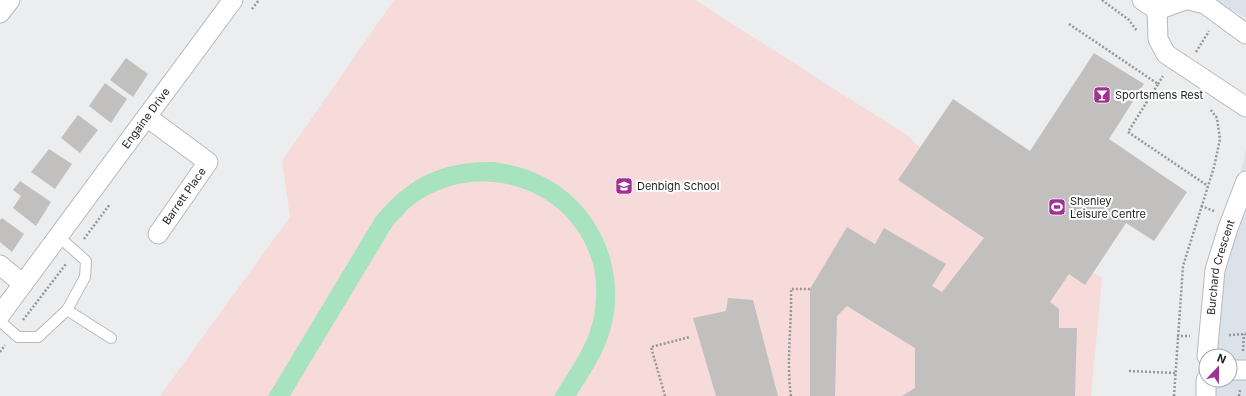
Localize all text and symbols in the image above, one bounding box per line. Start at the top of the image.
street label: Engaine Drive [119,85,173,151]
bar icon: Sportsmens Rest [1092,85,1112,105]
place label: Sportsmens Rest [1115,88,1204,102]
street label: Barrett Place [159,165,209,227]
school or university icon: Denbigh School [614,176,634,196]
place label: Denbigh School [637,179,719,193]
place label: Shenley Leisure Centre [1070,194,1146,221]
sports icon: Shenley Leisure Centre [1047,197,1067,217]
street label: Burchard Crescent [1204,217,1238,316]
north arrow [1198,348,1238,388]
text: N [1215,351,1228,367]

